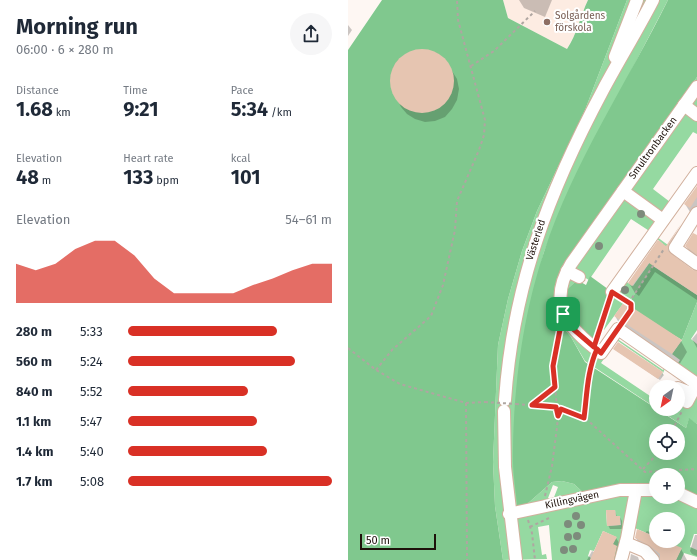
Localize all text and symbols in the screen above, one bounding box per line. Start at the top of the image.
place label: Solgårdens förskola [555,9,606,34]
text: Morning run [16,13,138,40]
button: share [290,13,332,55]
marker: Solgårdens förskola [542,17,552,27]
text: 06:00 · 6 × 280 m [16,42,114,57]
text: Distance [16,84,59,97]
text: Time [123,84,148,97]
text: Pace [231,84,253,97]
text: 1.68 [16,97,53,121]
text: 9:21 [123,97,159,121]
text: 5:34 [231,97,268,121]
text: km [53,106,71,119]
text: /km [268,106,292,119]
street label: Smultronbacken [626,115,680,181]
text: Elevation [16,152,62,165]
text: Heart rate [123,152,173,165]
text: kcal [231,152,250,165]
text: 48 [16,165,39,189]
text: 133 [123,165,153,189]
text: 101 [231,165,260,189]
text: m [39,174,51,187]
text: bpm [153,174,179,187]
text: Elevation [16,212,70,227]
text: 54–61 m [285,212,332,227]
street label: Västerled [524,218,548,262]
pin [546,297,580,331]
icon: arrive [552,303,574,325]
text: 280 m [16,324,52,339]
text: 5:33 [80,324,103,339]
text: 560 m [16,354,52,369]
text: 5:24 [80,354,103,369]
north arrow [649,380,685,416]
map controls [649,380,685,548]
text: 840 m [16,384,53,399]
text: 5:52 [80,384,102,399]
text: 1.1 km [16,414,51,429]
text: 5:47 [80,414,102,429]
button: locate [649,424,685,460]
text: 1.4 km [16,444,53,459]
text: 5:40 [80,444,104,459]
button: + [649,468,685,504]
text: 1.7 km [16,474,52,489]
text: 5:08 [80,474,104,489]
street label: Killingvägen [544,488,600,512]
button: − [649,512,685,548]
scale bar [360,532,436,551]
text: 50 m [366,534,390,547]

